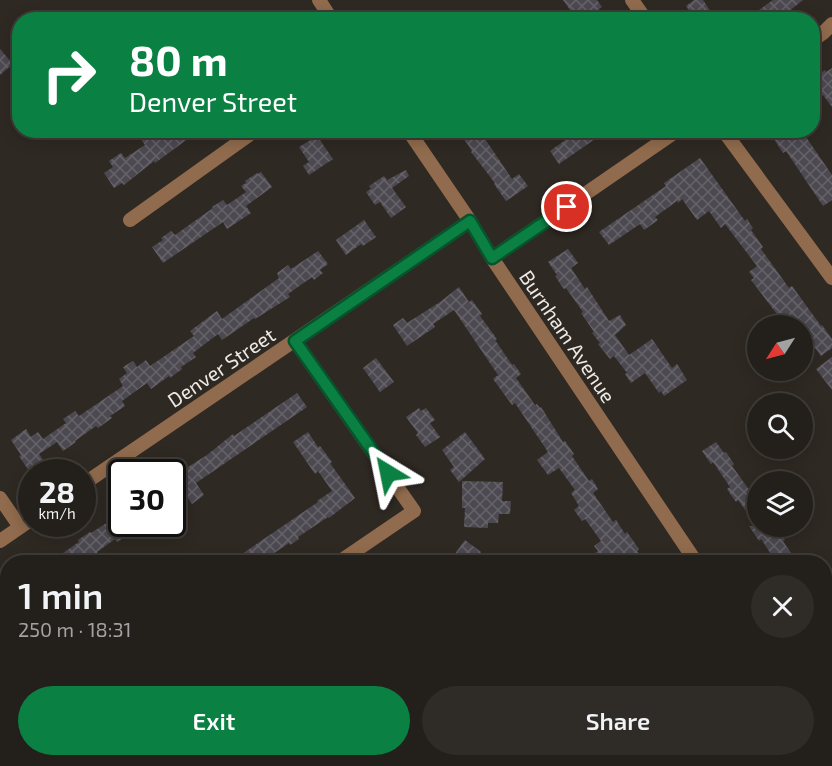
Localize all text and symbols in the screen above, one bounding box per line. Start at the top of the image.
text: 80 m [129,34,228,84]
icon: right [30,36,108,114]
text: Denver Street [129,85,297,117]
pin [541,181,592,232]
icon: arrive [550,190,583,223]
street label: Burnham Avenue [515,265,621,407]
north arrow [747,315,813,381]
map controls [747,315,813,537]
street label: Denver Street [163,322,280,412]
button: search [747,393,813,459]
position arrow [356,441,420,505]
speed limit sign: 30 [108,459,186,537]
button: layers [747,471,813,537]
text: 28 [39,473,75,509]
text: km/h [38,504,76,522]
text: 1 min [18,573,103,616]
button: close [751,575,814,638]
text: 250 m · 18:31 [18,617,132,641]
button: Exit [18,686,410,755]
button: Share [422,686,814,755]

